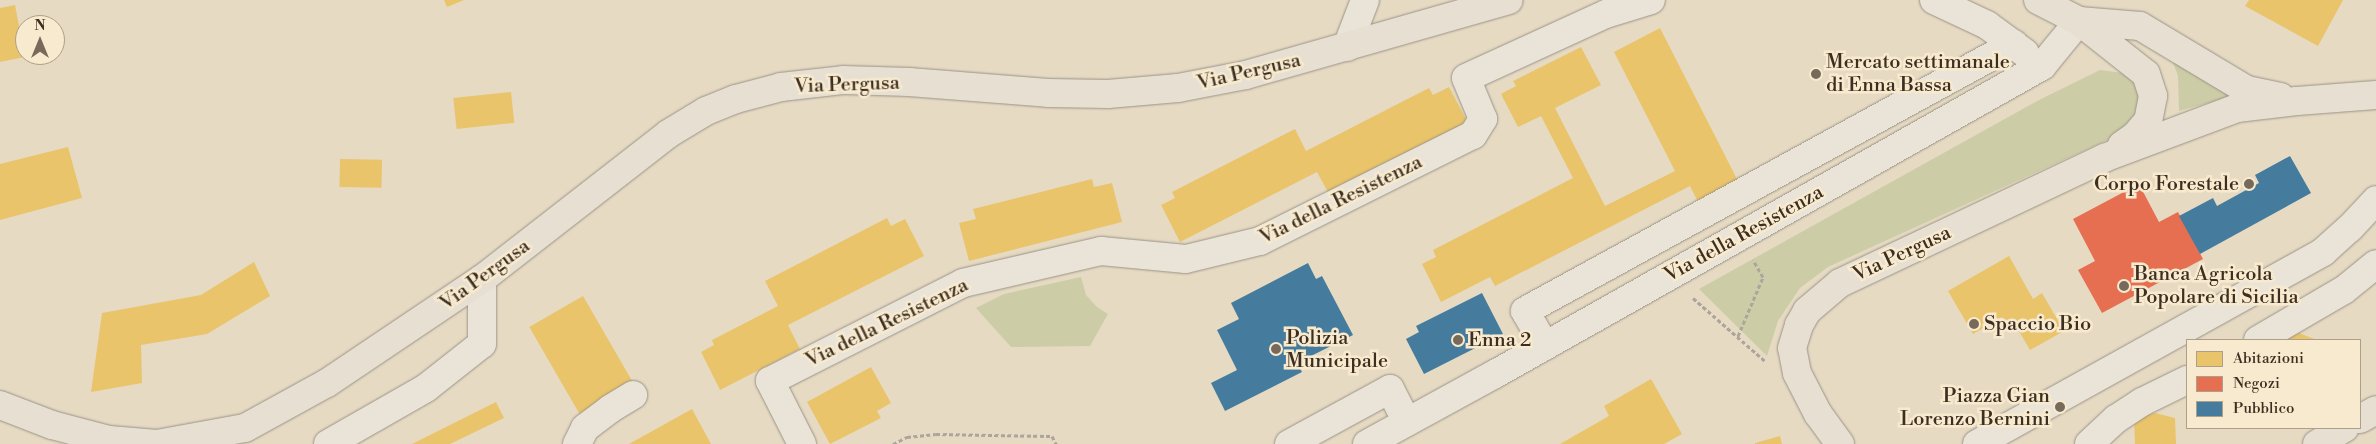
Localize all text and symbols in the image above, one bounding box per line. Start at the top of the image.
north arrow [15,15,65,65]
text: N [34,17,46,35]
street label: Via Pergusa [1195,48,1303,96]
place label: Mercato settimanale di Enna Bassa [1826,50,2010,97]
marker: Mercato settimanale di Enna Bassa [1810,68,1822,80]
street label: Via Pergusa [794,71,900,99]
street label: Via della Resistenza [1256,150,1426,250]
place label: Corpo Forestale [2094,172,2239,196]
marker: Corpo Forestale [2243,178,2255,190]
street label: Via della Resistenza [1660,180,1828,288]
street label: Via Pergusa [1849,221,1955,287]
street label: Via Pergusa [435,234,535,316]
place label: Banca Agricola Popolare di Sicilia [2134,262,2299,309]
street label: Via della Resistenza [802,273,972,373]
marker: Banca Agricola Popolare di Sicilia [2118,280,2130,292]
place label: Spaccio Bio [1984,312,2091,336]
marker: Spaccio Bio [1968,318,1980,330]
place label: Polizia Municipale [1286,326,1388,373]
place label: Enna 2 [1468,328,1531,352]
marker: Enna 2 [1452,334,1464,346]
legend [2186,339,2361,429]
marker: Polizia Municipale [1270,343,1282,355]
text: Abitazioni [2233,349,2304,368]
text: Negozi [2233,374,2280,393]
place label: Piazza Gian Lorenzo Bernini [1900,384,2050,431]
text: Pubblico [2233,399,2294,418]
marker: Piazza Gian Lorenzo Bernini [2054,401,2066,413]

